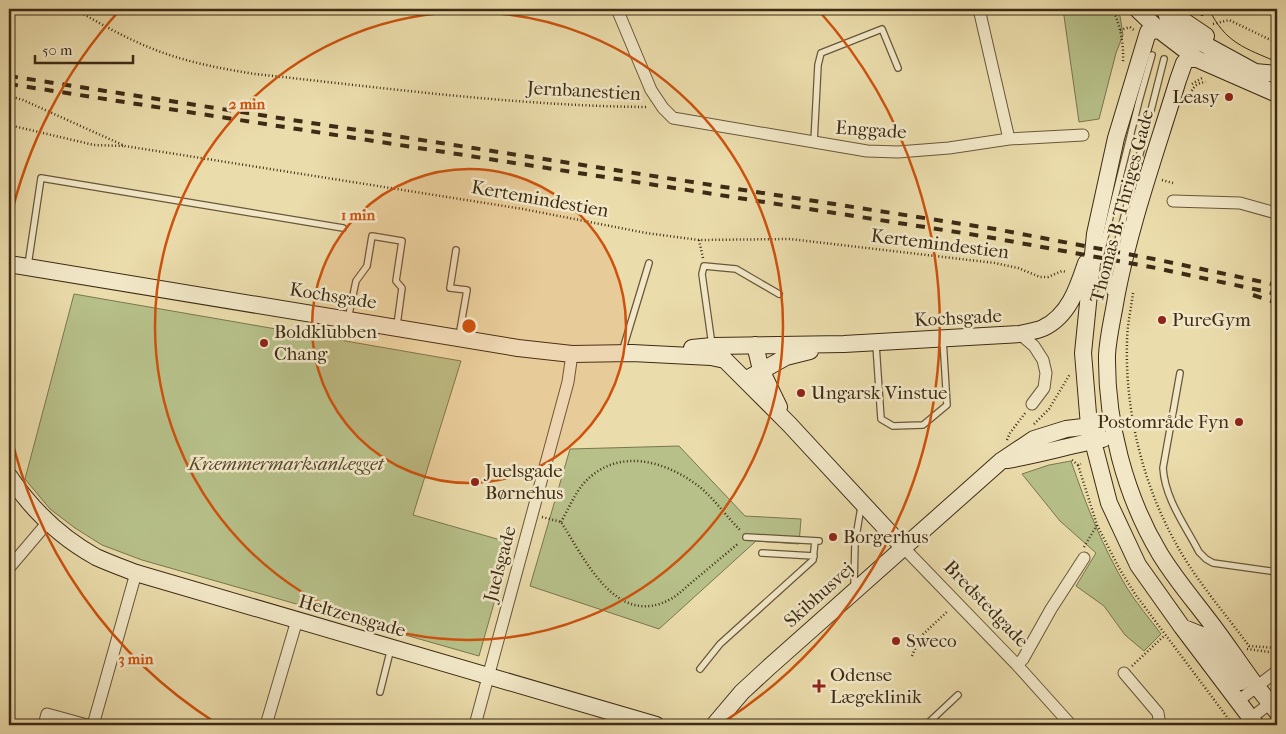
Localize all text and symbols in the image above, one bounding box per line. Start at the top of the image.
scale bar [35,32,132,64]
text: 50 m [42,41,73,59]
street label: Jernbanestien [525,77,641,105]
place label: Leasy [1172,86,1220,108]
marker: Leasy [1223,91,1235,103]
text: 2 min [229,95,266,113]
street label: Thomas B. Thriges Gade [1086,107,1158,305]
street label: Enggade [835,117,907,143]
street label: Kertemindestien [470,176,610,222]
text: 1 min [341,206,375,224]
street label: Kertemindestien [870,225,1010,263]
street label: Kochsgade [288,278,378,314]
street label: Kochsgade [914,305,1002,331]
place label: PureGym [1172,309,1251,331]
marker: PureGym [1156,314,1168,326]
centre of rings [460,317,478,335]
place label: Boldklubben Chang [274,321,377,365]
marker: Boldklubben Chang [258,337,270,349]
place label: Ungarsk Vinstue [811,382,948,404]
marker: Ungarsk Vinstue [795,387,807,399]
place label: Postområde Fyn [1097,411,1229,433]
marker: Postområde Fyn [1233,416,1245,428]
park label: Kræmmermarksanlægget [186,453,385,475]
place label: Juelsgade Børnehus [483,460,563,504]
marker: Juelsgade Børnehus [469,476,481,488]
street label: Juelsgade [479,524,521,606]
place label: Borgerhus [843,526,929,548]
marker: Borgerhus [827,531,839,543]
street label: Bredstedgade [939,556,1033,652]
street label: Skibhusvej [780,558,858,632]
street label: Heltzensgade [296,590,408,642]
place label: Sweco [906,630,957,652]
marker: Sweco [890,635,902,647]
text: 3 min [119,650,154,668]
place label: Odense Lægeklinik [830,664,922,708]
marker: Odense Lægeklinik [812,679,826,693]

